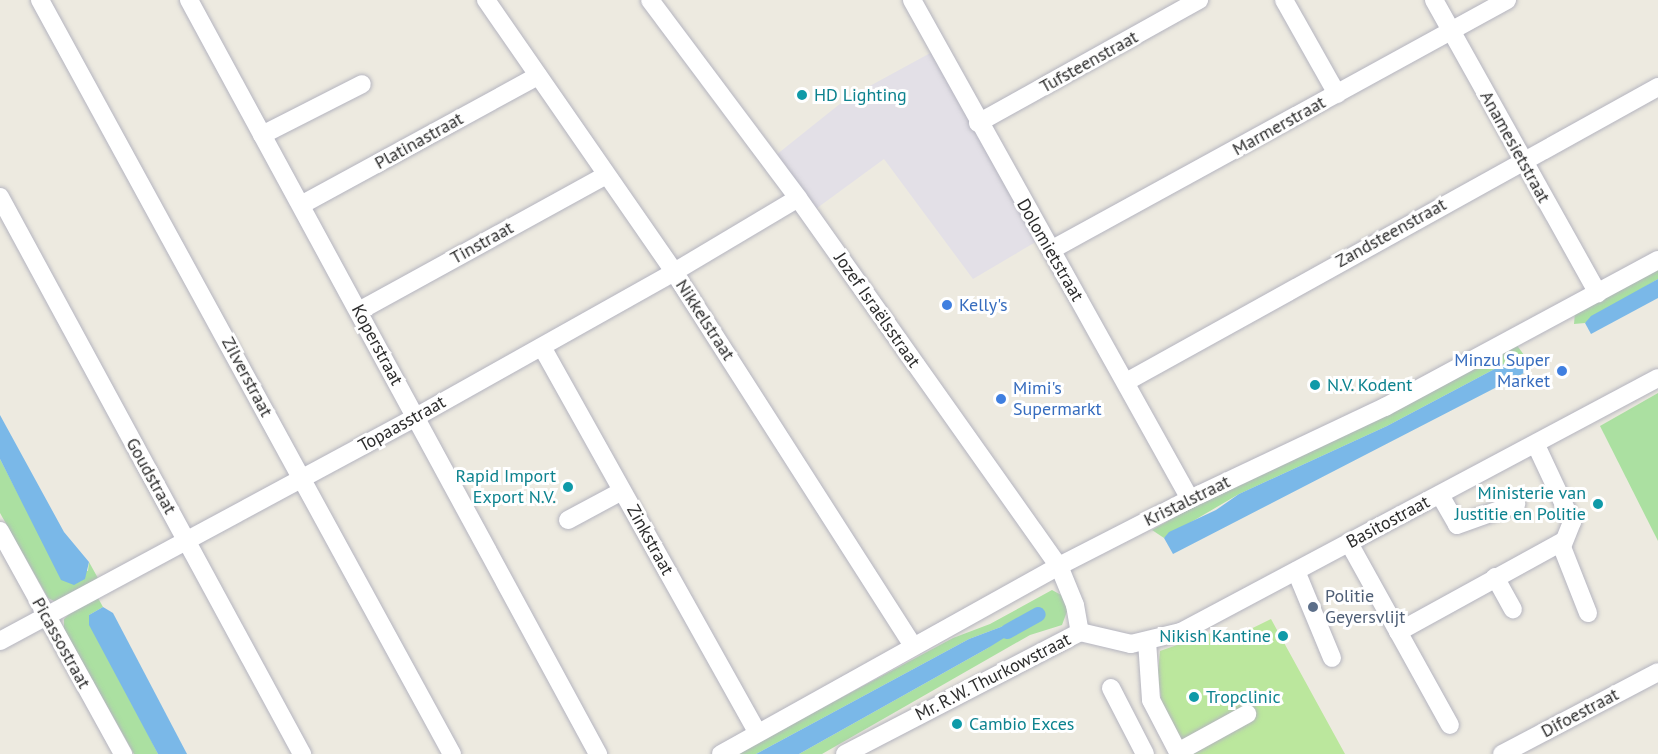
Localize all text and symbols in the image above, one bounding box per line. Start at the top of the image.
street label: Tufsteenstraat [1036,26,1142,98]
place label: HD Lighting [814,84,907,106]
street label: Anamesietstraat [1475,87,1555,207]
marker: HD Lighting [795,88,809,102]
street label: Marmerstraat [1229,92,1329,160]
street label: Platinastraat [371,108,467,174]
street label: Zandsteenstraat [1332,194,1450,272]
street label: Dolomietstraat [1012,195,1088,305]
street label: Tinstraat [447,217,517,269]
street label: Jozef Israëlsstraat [829,248,925,372]
street label: Nikkelstraat [671,275,739,365]
place label: Kelly's [959,294,1008,316]
marker: Kelly's [940,298,954,312]
street label: Koperstraat [347,301,407,389]
street label: Zilverstraat [217,333,277,421]
place label: Minzu Super Market [1454,350,1550,392]
marker: Minzu Super Market [1555,364,1569,378]
place label: N.V. Kodent [1327,374,1414,396]
place label: Mimi's Supermarkt [1013,378,1102,420]
marker: N.V. Kodent [1308,378,1322,392]
street label: Topaasstraat [355,391,449,457]
marker: Mimi's Supermarkt [994,392,1008,406]
street label: Goudstraat [121,434,181,518]
place label: Rapid Import Export N.V. [455,466,556,508]
street label: Kristalstraat [1140,471,1234,531]
marker: Rapid Import Export N.V. [561,480,575,494]
place label: Ministerie van Justitie en Politie [1455,483,1586,526]
street label: Basitostraat [1343,491,1433,553]
marker: Ministerie van Justitie en Politie [1591,497,1605,511]
street label: Zinkstraat [622,501,678,579]
place label: Politie Geyersvlijt [1325,586,1405,628]
street label: Picassostraat [27,594,95,692]
marker: Politie Geyersvlijt [1306,600,1320,614]
place label: Nikish Kantine [1159,625,1271,647]
street label: Mr. R.W. Thurkowstraat [910,628,1076,726]
marker: Nikish Kantine [1276,629,1290,643]
street label: Difoestraat [1538,684,1622,742]
place label: Tropclinic [1206,686,1281,708]
marker: Tropclinic [1187,690,1201,704]
place label: Cambio Exces [969,713,1074,735]
marker: Cambio Exces [950,717,964,731]

